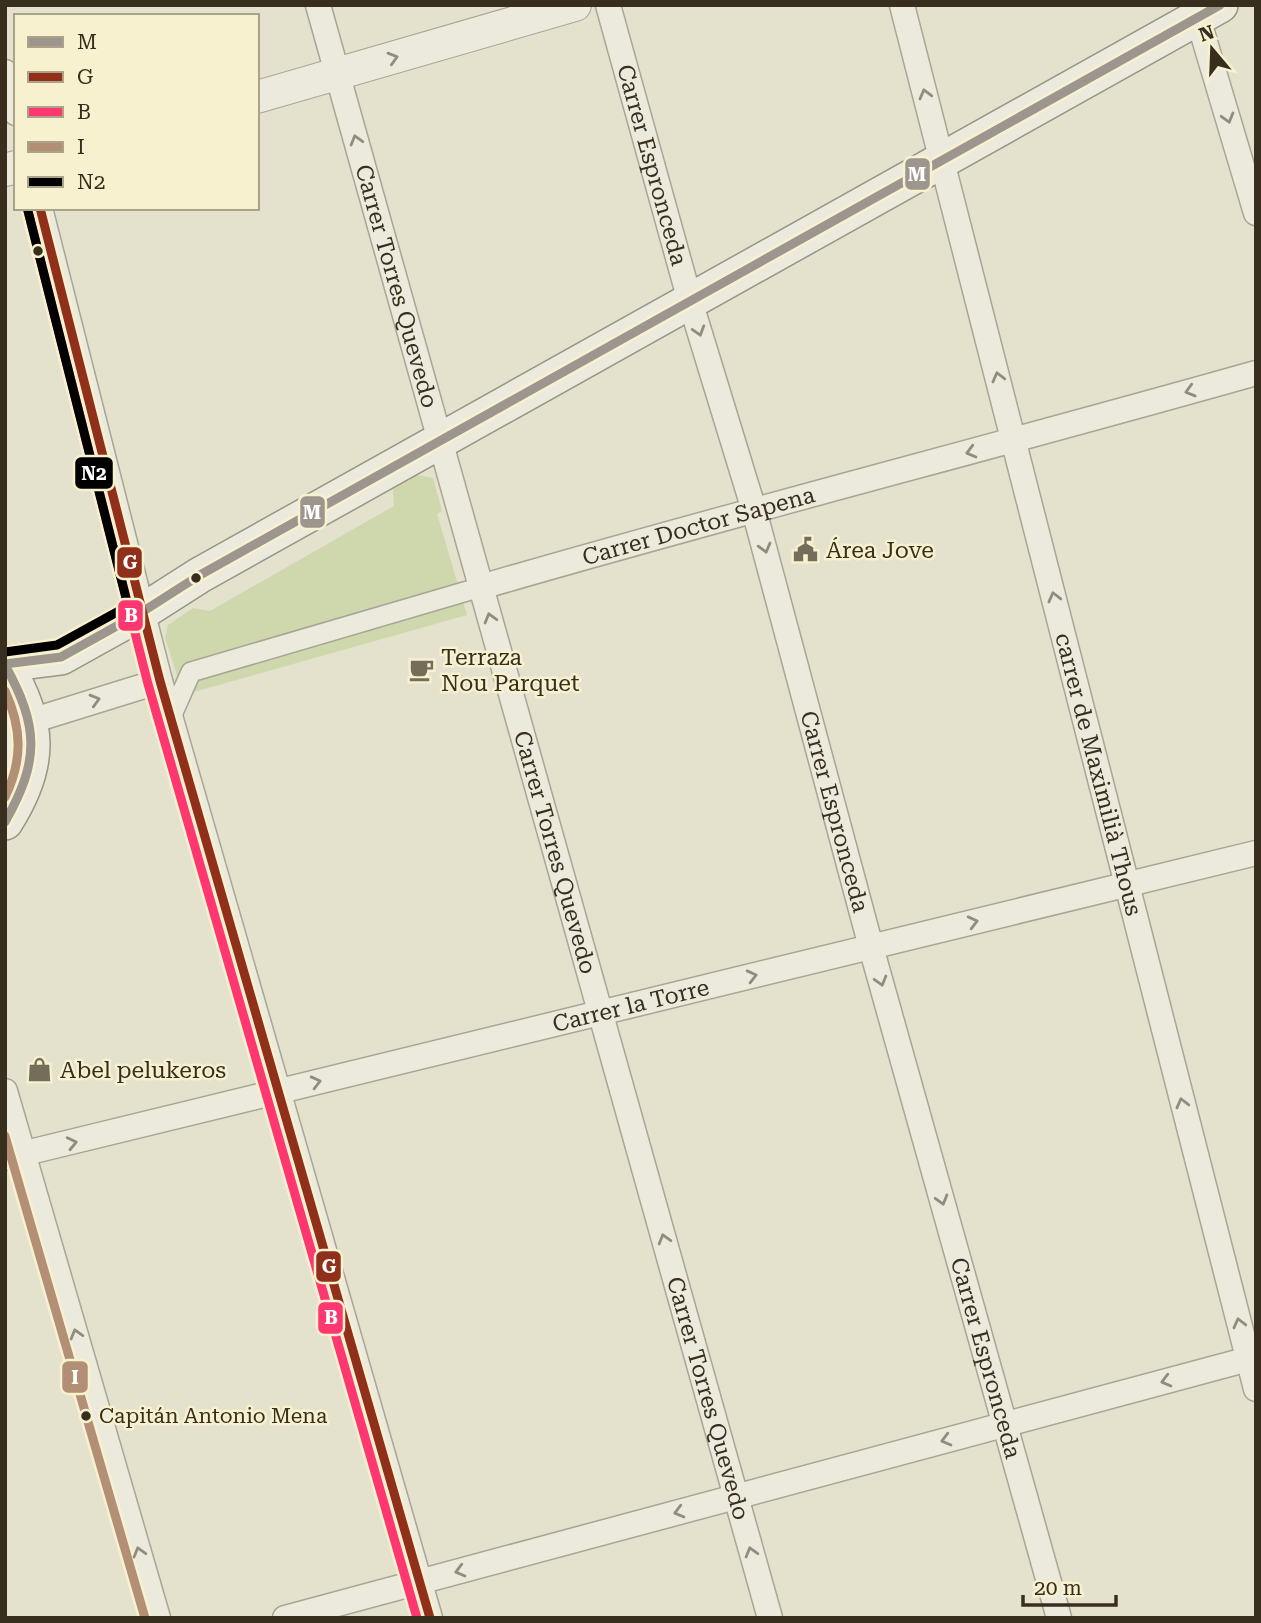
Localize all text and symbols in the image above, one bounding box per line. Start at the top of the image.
legend [14,14,259,210]
north arrow [1177,14,1247,84]
text: N [1196,20,1218,47]
text: M [77,30,97,54]
one-way arrow [387,52,399,66]
street label: Carrer Espronceda [612,61,693,269]
text: G [77,65,93,89]
one-way arrow [919,88,933,100]
text: B [77,100,91,124]
one-way arrow [1219,111,1234,123]
one-way arrow [350,134,364,146]
text: I [77,135,85,159]
line badge: M [904,157,931,191]
street label: Carrer Torres Quevedo [350,162,444,411]
text: M [908,163,926,186]
text: N2 [77,170,106,194]
unlabelled marker [31,244,45,258]
one-way arrow [690,324,705,336]
one-way arrow [992,371,1006,383]
one-way arrow [1184,383,1196,398]
one-way arrow [965,444,977,458]
line badge: N2 [74,456,114,490]
text: N2 [81,462,107,485]
street label: Carrer Doctor Sapena [579,481,818,571]
line badge: M [299,495,326,529]
text: M [303,501,321,524]
public building icon: Área Jove [792,536,820,564]
place label: Área Jove [826,537,934,564]
one-way arrow [757,542,771,554]
line badge: G [116,546,143,579]
text: G [123,551,138,574]
unlabelled marker [189,571,203,585]
one-way arrow [1048,591,1062,603]
line badge: B [117,599,144,632]
text: B [124,604,138,627]
one-way arrow [484,613,498,625]
street label: carrer de Maximilià Thous [1050,630,1148,919]
place label: Terraza Nou Parquet [441,644,580,697]
cafe icon: Terraza Nou Parquet [407,656,435,684]
one-way arrow [89,694,101,709]
street label: Carrer Espronceda [795,708,875,916]
street label: Carrer Torres Quevedo [509,728,602,977]
one-way arrow [967,916,979,930]
one-way arrow [745,970,757,984]
street label: Carrer la Torre [550,973,712,1038]
one-way arrow [872,975,887,987]
shop icon: Abel pelukeros [26,1056,54,1084]
place label: Abel pelukeros [60,1057,226,1084]
one-way arrow [310,1076,322,1091]
one-way arrow [1176,1097,1190,1109]
one-way arrow [66,1136,78,1151]
one-way arrow [934,1194,948,1206]
one-way arrow [657,1233,672,1245]
line badge: G [315,1250,342,1283]
text: G [322,1255,337,1278]
street label: Carrer Espronceda [945,1255,1027,1462]
street label: Carrer Torres Quevedo [662,1274,755,1523]
line badge: B [317,1301,344,1335]
text: B [324,1306,338,1329]
one-way arrow [1233,1317,1247,1329]
one-way arrow [69,1328,84,1340]
line badge: I [61,1360,89,1394]
text: I [71,1366,79,1389]
one-way arrow [1160,1373,1172,1387]
place label: Capitán Antonio Mena [99,1404,328,1428]
marker: Capitán Antonio Mena [79,1409,93,1423]
one-way arrow [941,1432,953,1446]
one-way arrow [673,1503,685,1518]
one-way arrow [133,1546,147,1558]
one-way arrow [745,1546,760,1558]
one-way arrow [454,1562,466,1577]
scale bar [1023,1564,1116,1608]
text: 20 m [1034,1576,1082,1600]

